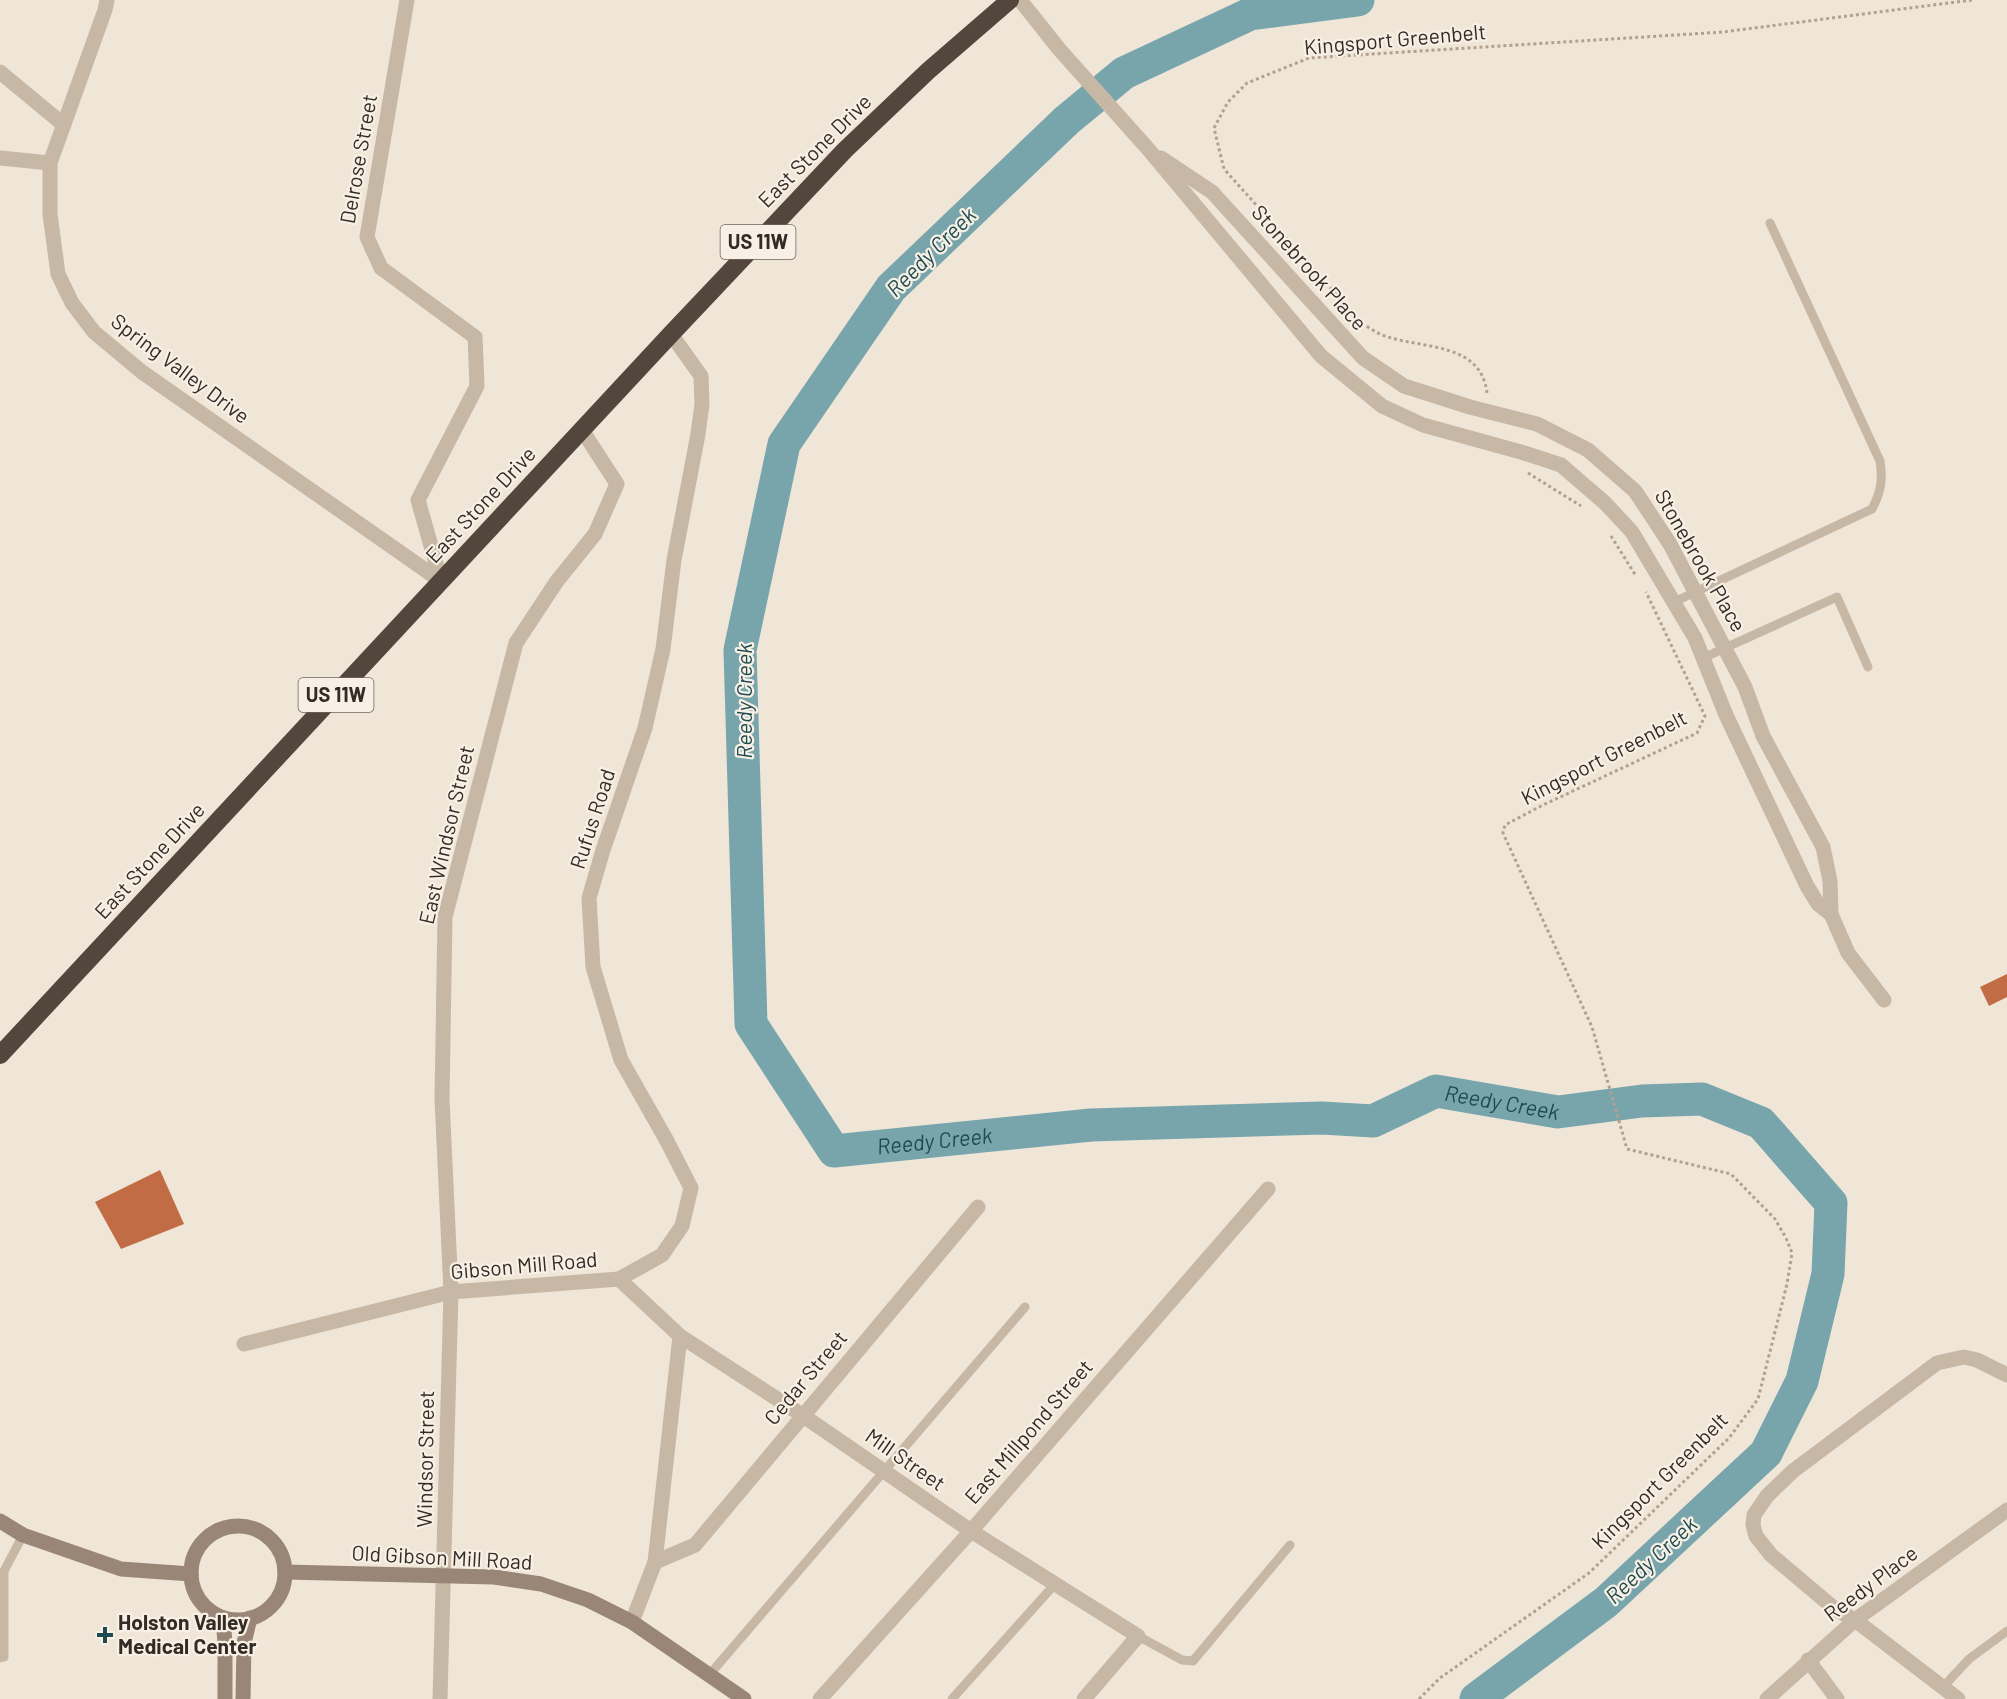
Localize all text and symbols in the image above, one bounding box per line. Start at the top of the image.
street label: Kingsport Greenbelt [1303,18,1487,59]
street label: East Stone Drive [752,88,876,212]
street label: Delrose Street [334,92,381,225]
street label: Stonebrook Place [1247,199,1373,335]
water label: Reedy Creek [880,201,981,301]
road number: US 11W [720,225,795,259]
street label: Spring Valley Drive [107,308,255,428]
street label: East Stone Drive [420,441,540,567]
street label: Stonebrook Place [1650,485,1752,636]
water label: Reedy Creek [730,643,756,759]
road number: US 11W [298,678,374,712]
street label: Kingsport Greenbelt [1516,704,1690,809]
street label: East Windsor Street [413,743,478,926]
street label: Rufus Road [564,765,619,872]
street label: East Stone Drive [89,797,209,923]
water label: Reedy Creek [1443,1079,1561,1124]
water label: Reedy Creek [876,1121,994,1159]
street label: Gibson Mill Road [449,1246,598,1283]
street label: Cedar Street [758,1325,851,1429]
street label: East Millpond Street [959,1354,1097,1508]
street label: Windsor Street [411,1390,438,1528]
street label: Kingsport Greenbelt [1586,1407,1732,1553]
street label: Mill Street [861,1422,951,1495]
water label: Reedy Creek [1599,1510,1702,1608]
street label: Old Gibson Mill Road [351,1539,533,1574]
street label: Reedy Place [1818,1540,1922,1626]
place label: Holston Valley Medical Center [118,1609,256,1658]
marker: Holston Valley Medical Center [96,1626,114,1644]

